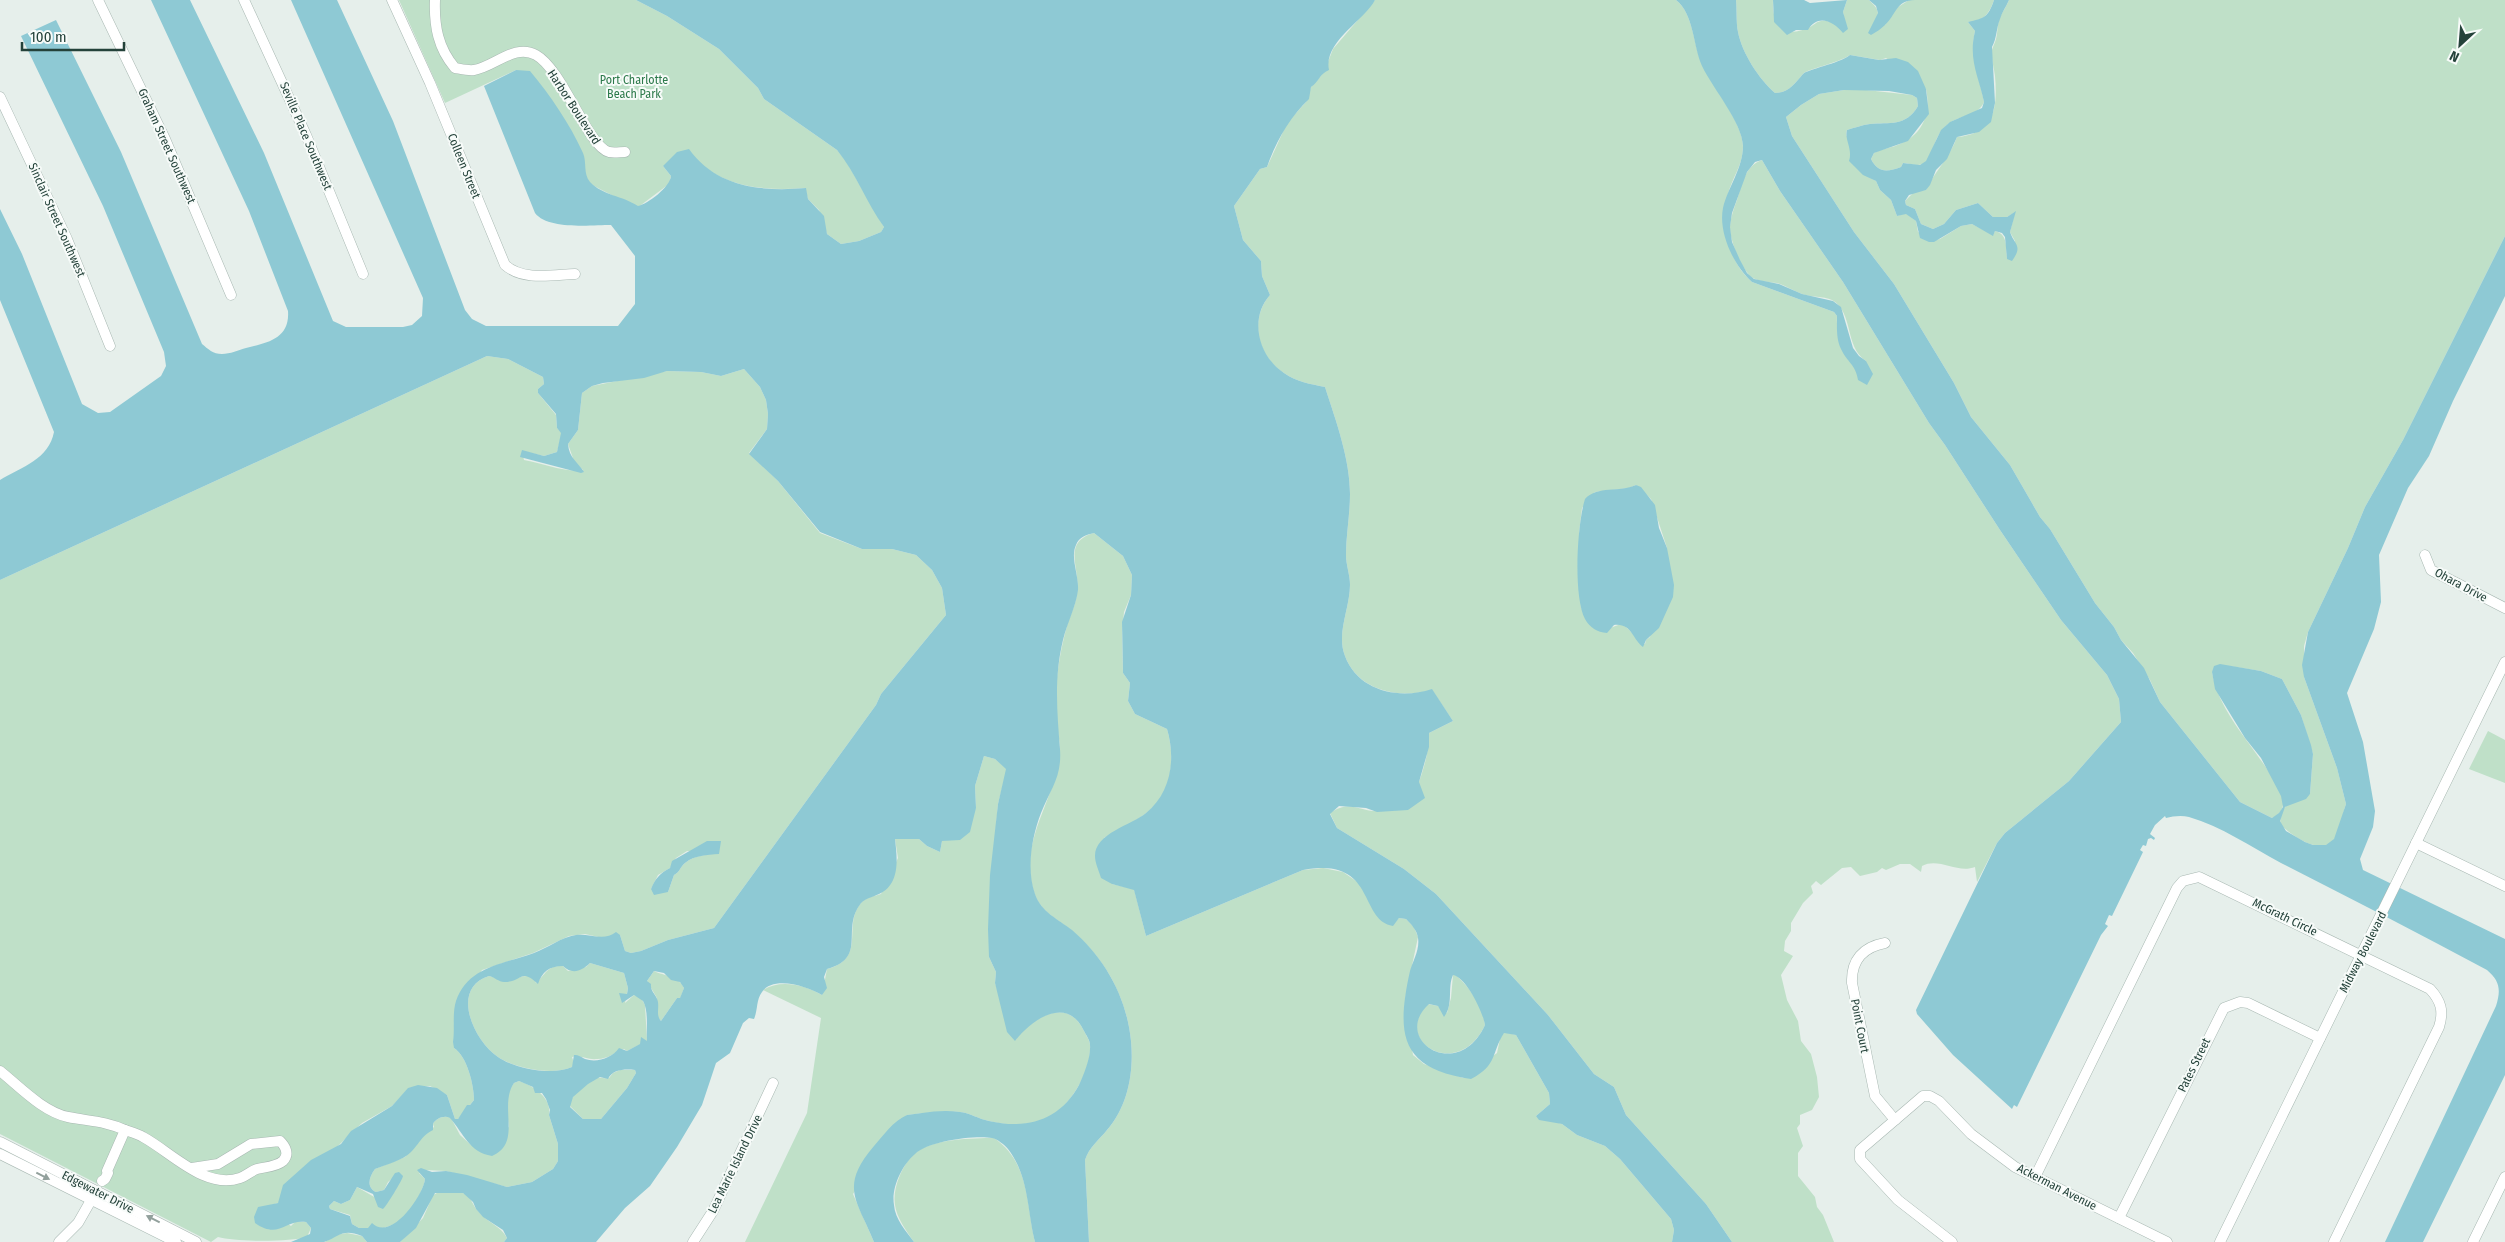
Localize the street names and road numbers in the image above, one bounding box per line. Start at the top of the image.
street label: Harbor Boulevard [545,67,603,147]
street label: Seville Place Southwest [277,80,335,192]
street label: Graham Street Southwest [135,86,199,206]
street label: Colleen Street [445,131,483,201]
street label: Sinclair Street Southwest [26,161,89,279]
street label: Ohara Drive [2432,565,2490,605]
street label: McGrath Circle [2250,895,2320,939]
street label: Midway Boulevard [2337,909,2389,995]
street label: Point Court [1848,998,1872,1054]
street label: Pates Street [2175,1036,2213,1094]
street label: Lea Marie Island Drive [705,1112,765,1216]
street label: Ackerman Avenue [2015,1161,2099,1213]
street label: Edgewater Drive [60,1168,136,1216]

